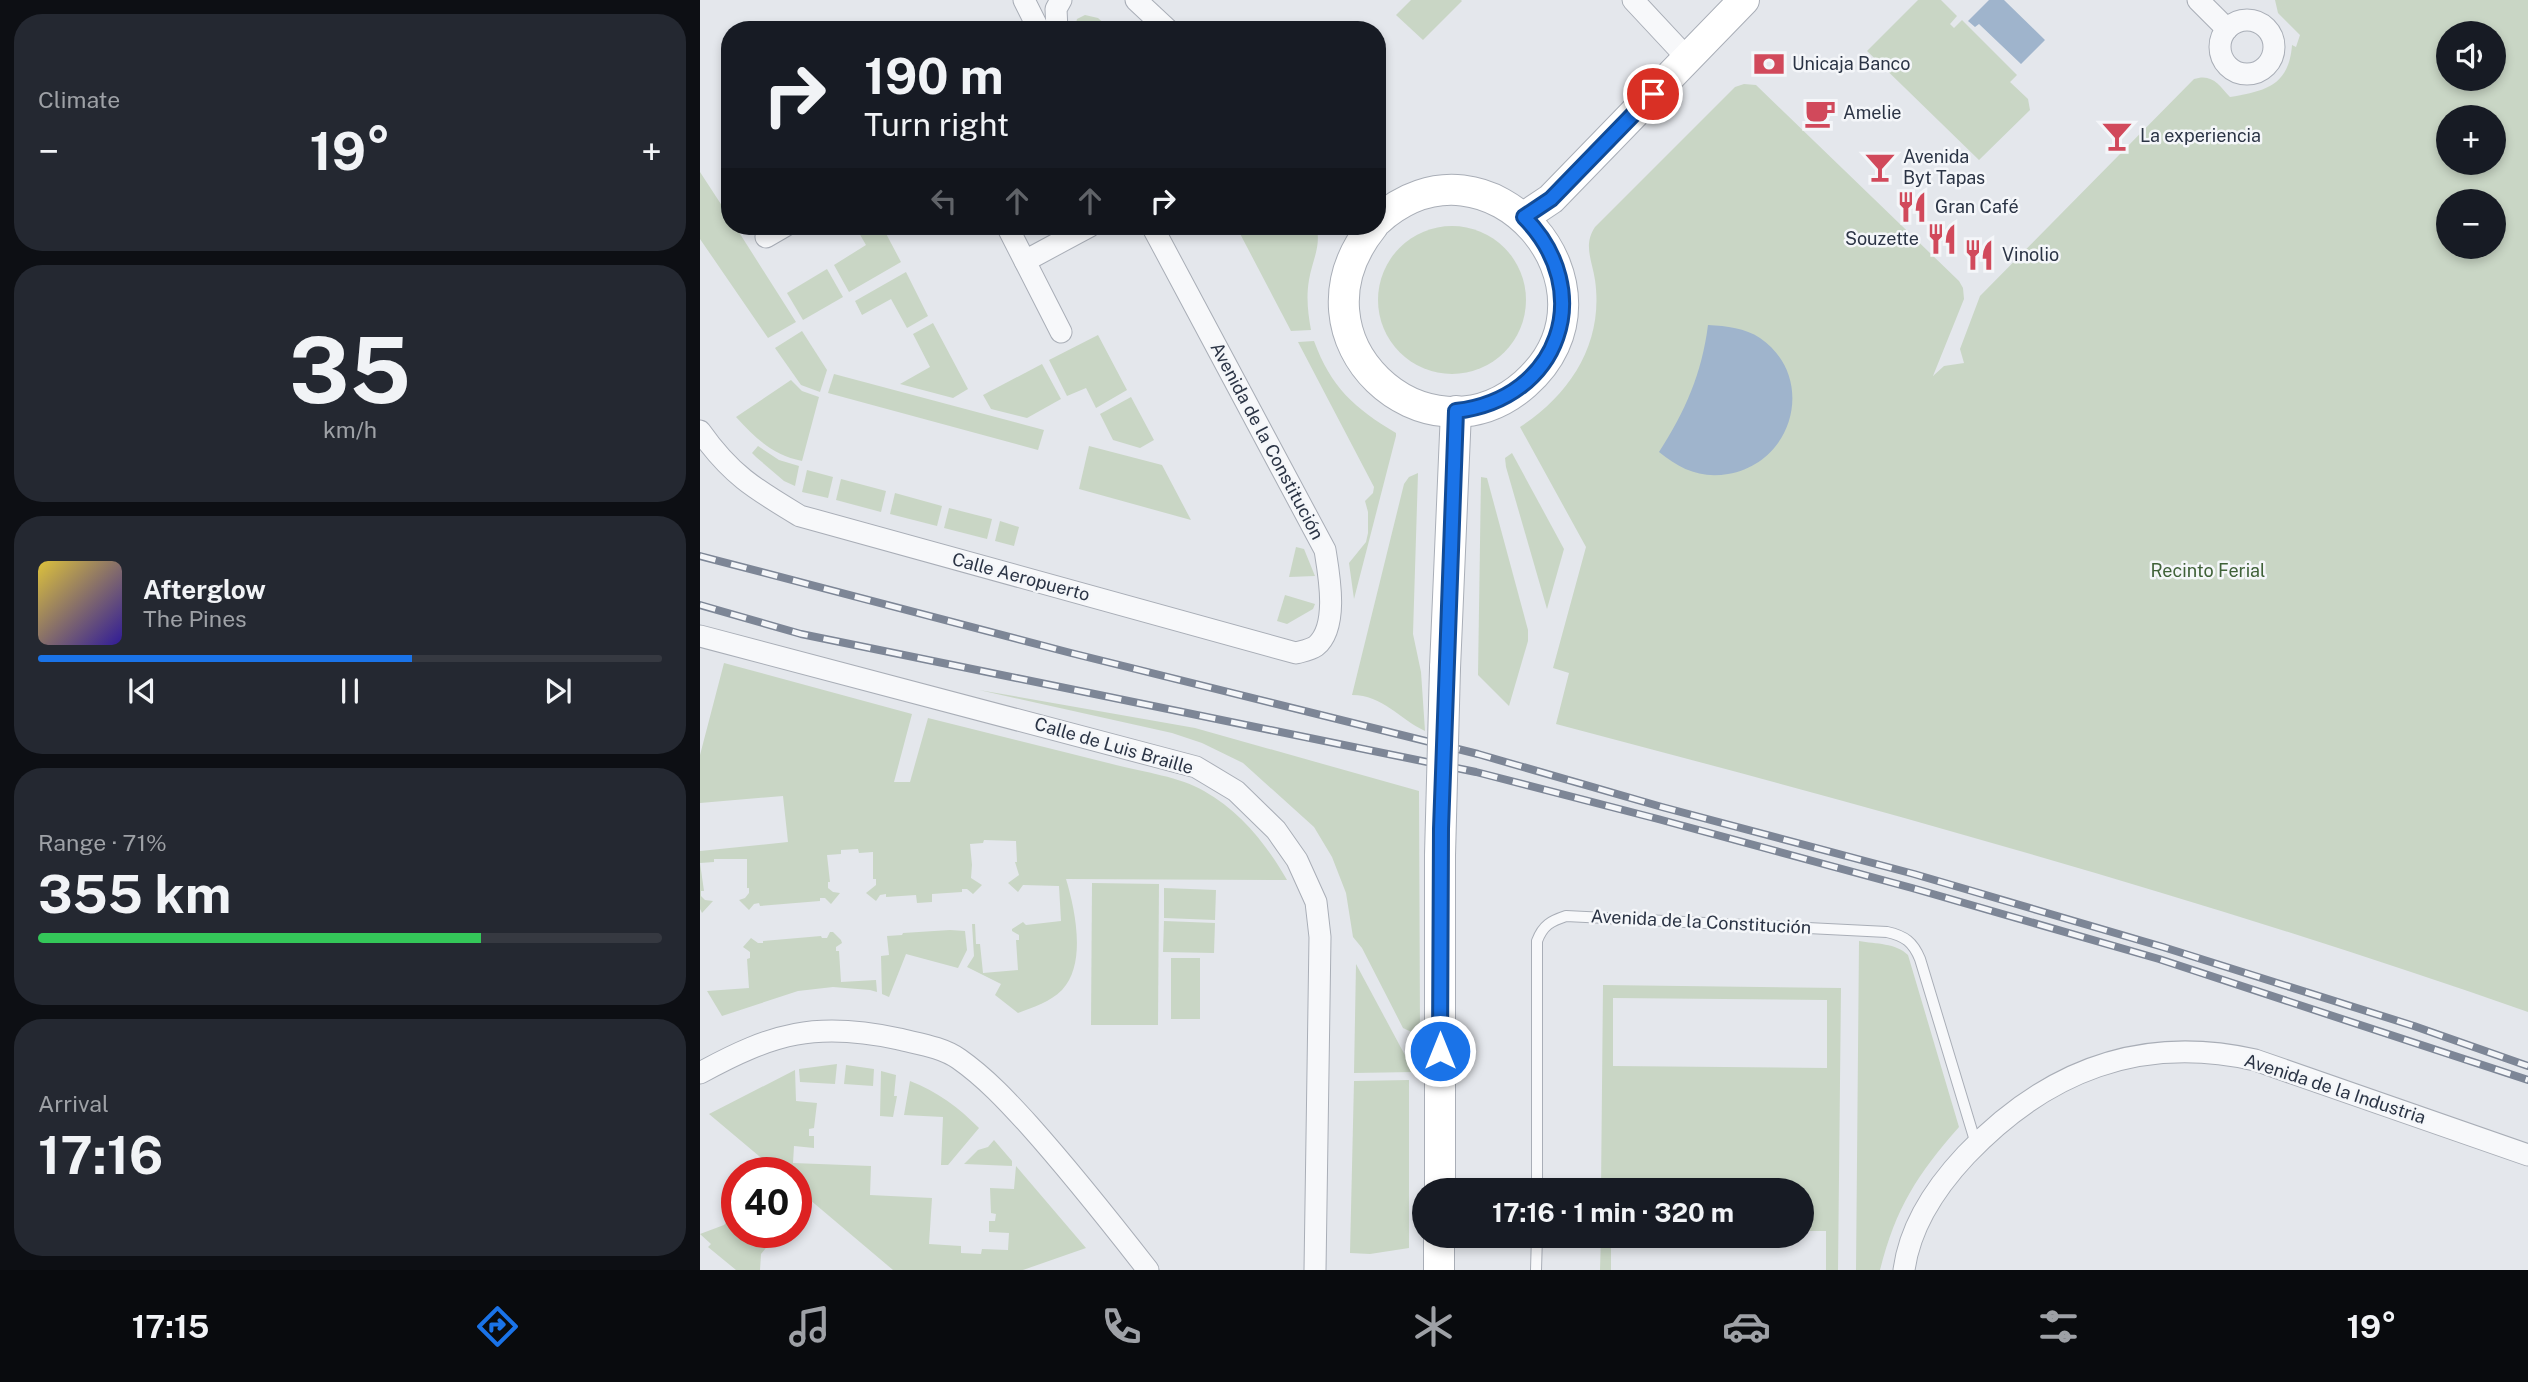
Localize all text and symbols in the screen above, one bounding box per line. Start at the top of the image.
map controls [2436,21,2506,259]
button: sound [2436,21,2506,91]
text: 190 m [864,47,1004,105]
bank icon: Unicaja Banco [1752,47,1786,81]
icon: right [749,49,840,140]
place label: Unicaja Banco [1792,53,1910,74]
pin [1623,64,1683,124]
icon: arrive [1634,75,1672,113]
text: Climate [38,86,120,113]
cafe icon: Amelie [1803,96,1837,130]
place label: Amelie [1843,102,1902,123]
button: + [2436,105,2506,175]
text: Turn right [864,106,1009,143]
bar icon: La experiencia [2100,119,2134,153]
text: 19° [309,121,391,182]
place label: La experiencia [2140,125,2261,146]
text: − [38,129,59,174]
text: + [641,129,662,174]
place label: Avenida Byt Tapas [1903,146,1985,188]
bar icon: Avenida Byt Tapas [1863,150,1897,184]
icon: left [925,182,963,220]
icon: ahead [998,182,1036,220]
icon: ahead [1071,182,1109,220]
icon: right [1144,182,1182,220]
button: − [2436,189,2506,259]
restaurant icon: Gran Café [1895,190,1929,224]
place label: Gran Café [1935,196,2019,217]
restaurant icon: Souzette [1925,222,1959,256]
place label: Souzette [1845,228,1919,249]
restaurant icon: Vinolio [1962,238,1996,272]
place label: Vinolio [2002,244,2059,265]
text: 35 [289,317,411,423]
street label: Avenida de la Constitución [1206,338,1328,543]
text: km/h [323,416,377,443]
street label: Calle Aeropuerto [950,548,1092,605]
park label: Recinto Ferial [2150,560,2266,581]
text: Afterglow [143,574,266,605]
text: The Pines [143,605,247,632]
icon: previous [123,672,161,710]
icon: pause [331,672,369,710]
icon: next [539,672,577,710]
street label: Calle de Luis Braille [1032,713,1196,778]
text: Range · 71% [38,829,167,856]
text: 355 km [38,864,231,925]
street label: Avenida de la Constitución [1590,905,1812,938]
position arrow [1403,1014,1477,1088]
street label: Avenida de la Industria [2242,1049,2428,1128]
text: Arrival [38,1090,109,1117]
text: 17:16 [38,1125,163,1186]
speed limit sign: 40 [721,1157,812,1248]
text: 17:16 · 1 min · 320 m [1492,1197,1734,1228]
icon: directions [473,1302,522,1351]
icon: music [785,1302,834,1351]
icon: phone [1097,1302,1146,1351]
icon: climate [1409,1302,1458,1351]
icon: car [1722,1302,1771,1351]
icon: filters [2034,1302,2083,1351]
text: 17:15 [132,1308,209,1345]
text: 19° [2346,1308,2396,1345]

